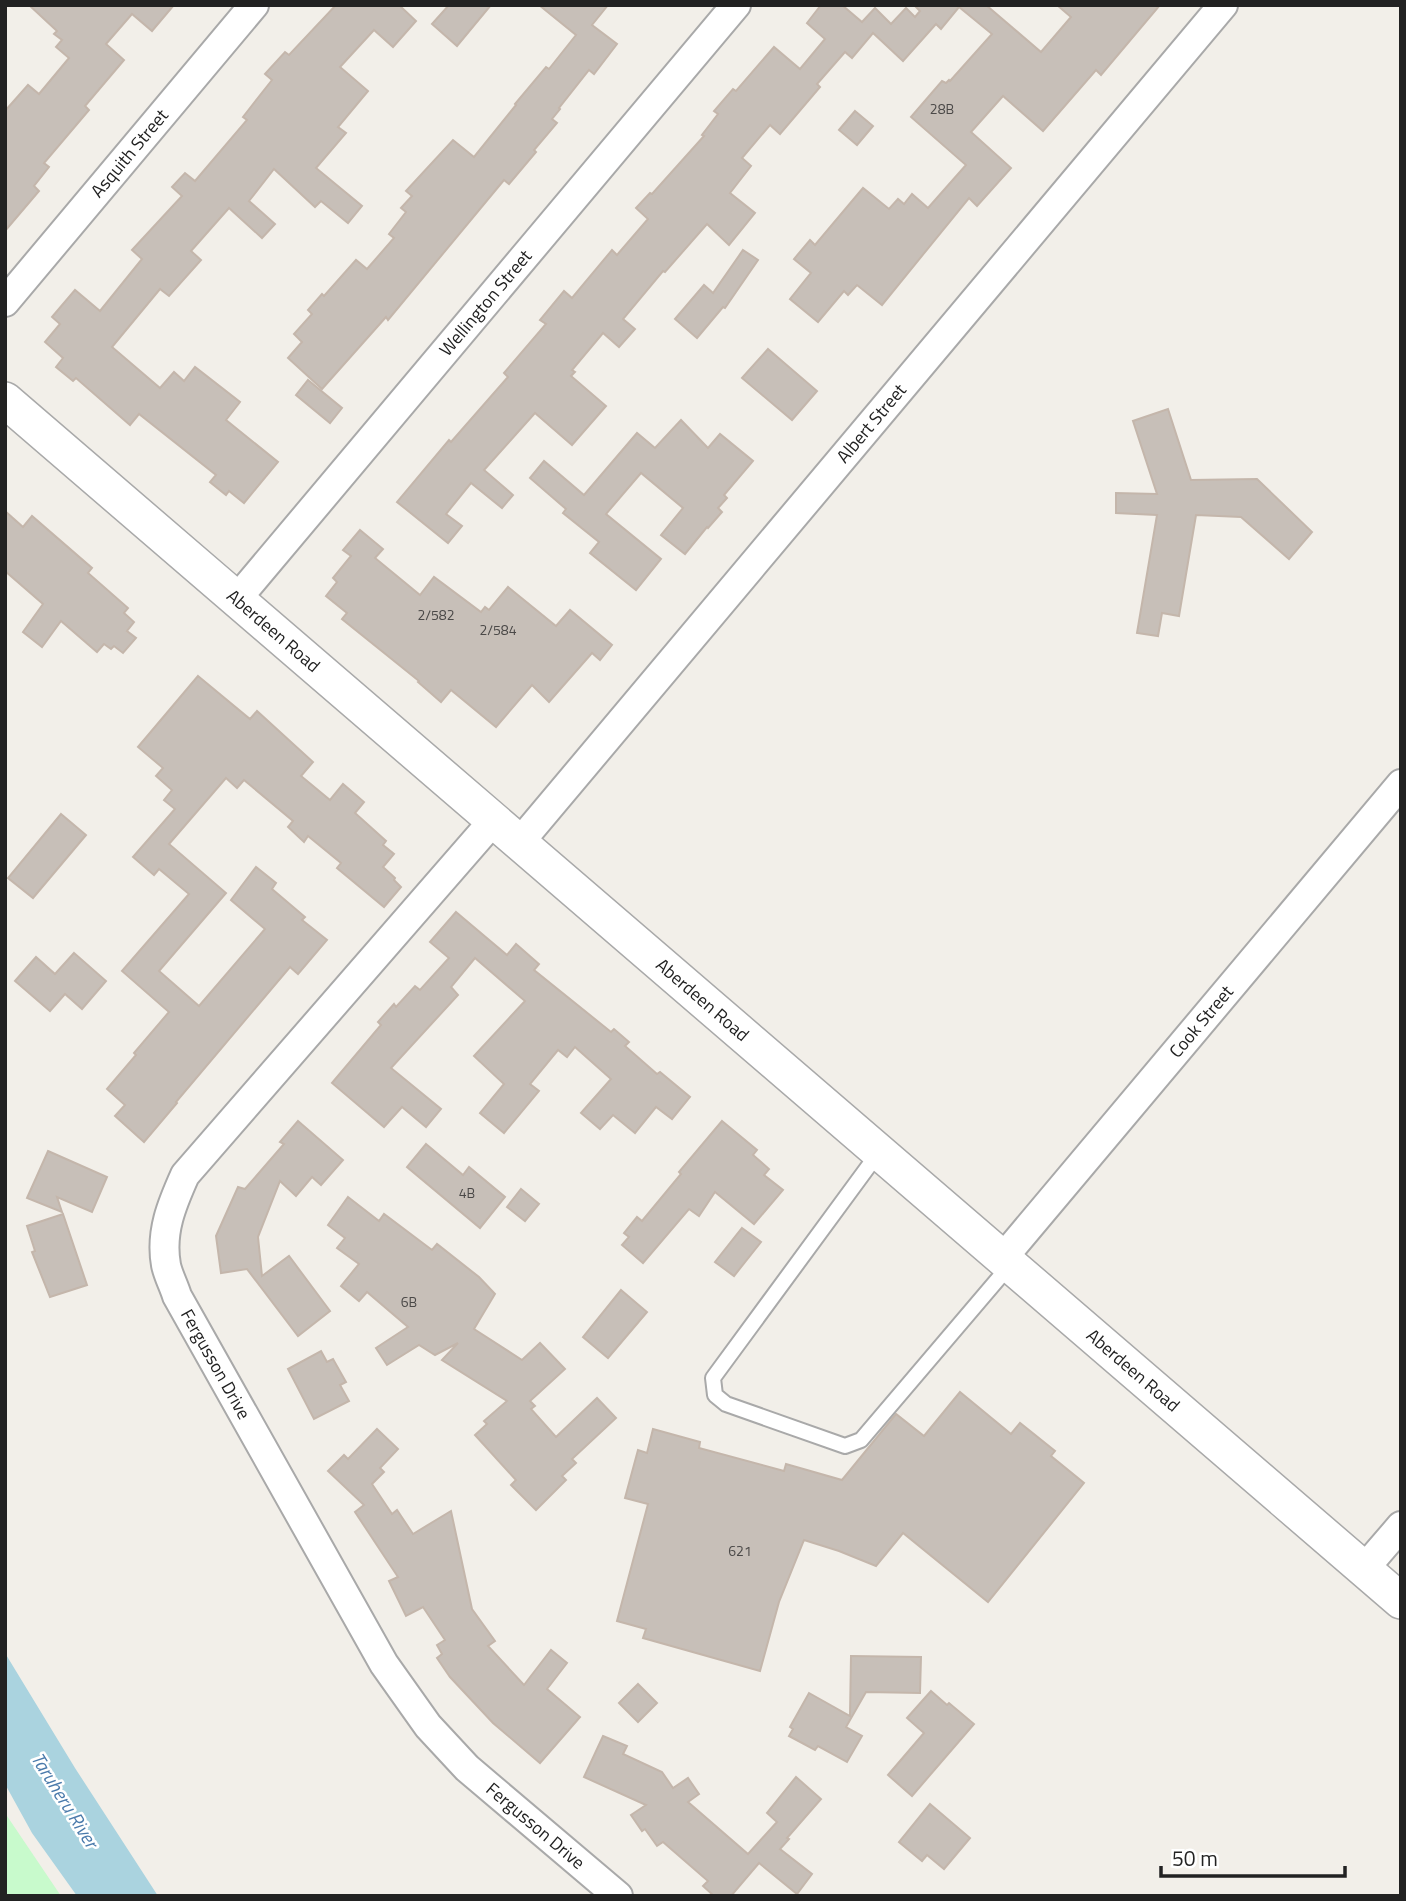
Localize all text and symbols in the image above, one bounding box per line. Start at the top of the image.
house number: 28B [930,98,954,119]
street label: Asquith Street [84,102,175,203]
street label: Wellington Street [432,243,538,362]
street label: Albert Street [830,377,913,469]
street label: Aberdeen Road [221,583,326,678]
house number: 2/582 [417,604,455,625]
house number: 2/584 [479,619,517,640]
street label: Aberdeen Road [650,952,755,1048]
street label: Cook Street [1162,979,1240,1064]
house number: 4B [459,1182,475,1203]
house number: 6B [401,1291,417,1312]
street label: Fergusson Drive [174,1304,258,1424]
street label: Aberdeen Road [1081,1322,1186,1418]
house number: 621 [728,1540,752,1561]
water label: Taruheru River [24,1746,107,1855]
street label: Fergusson Drive [480,1776,591,1876]
scale bar [1161,1834,1345,1878]
text: 50 m [1172,1842,1218,1874]

